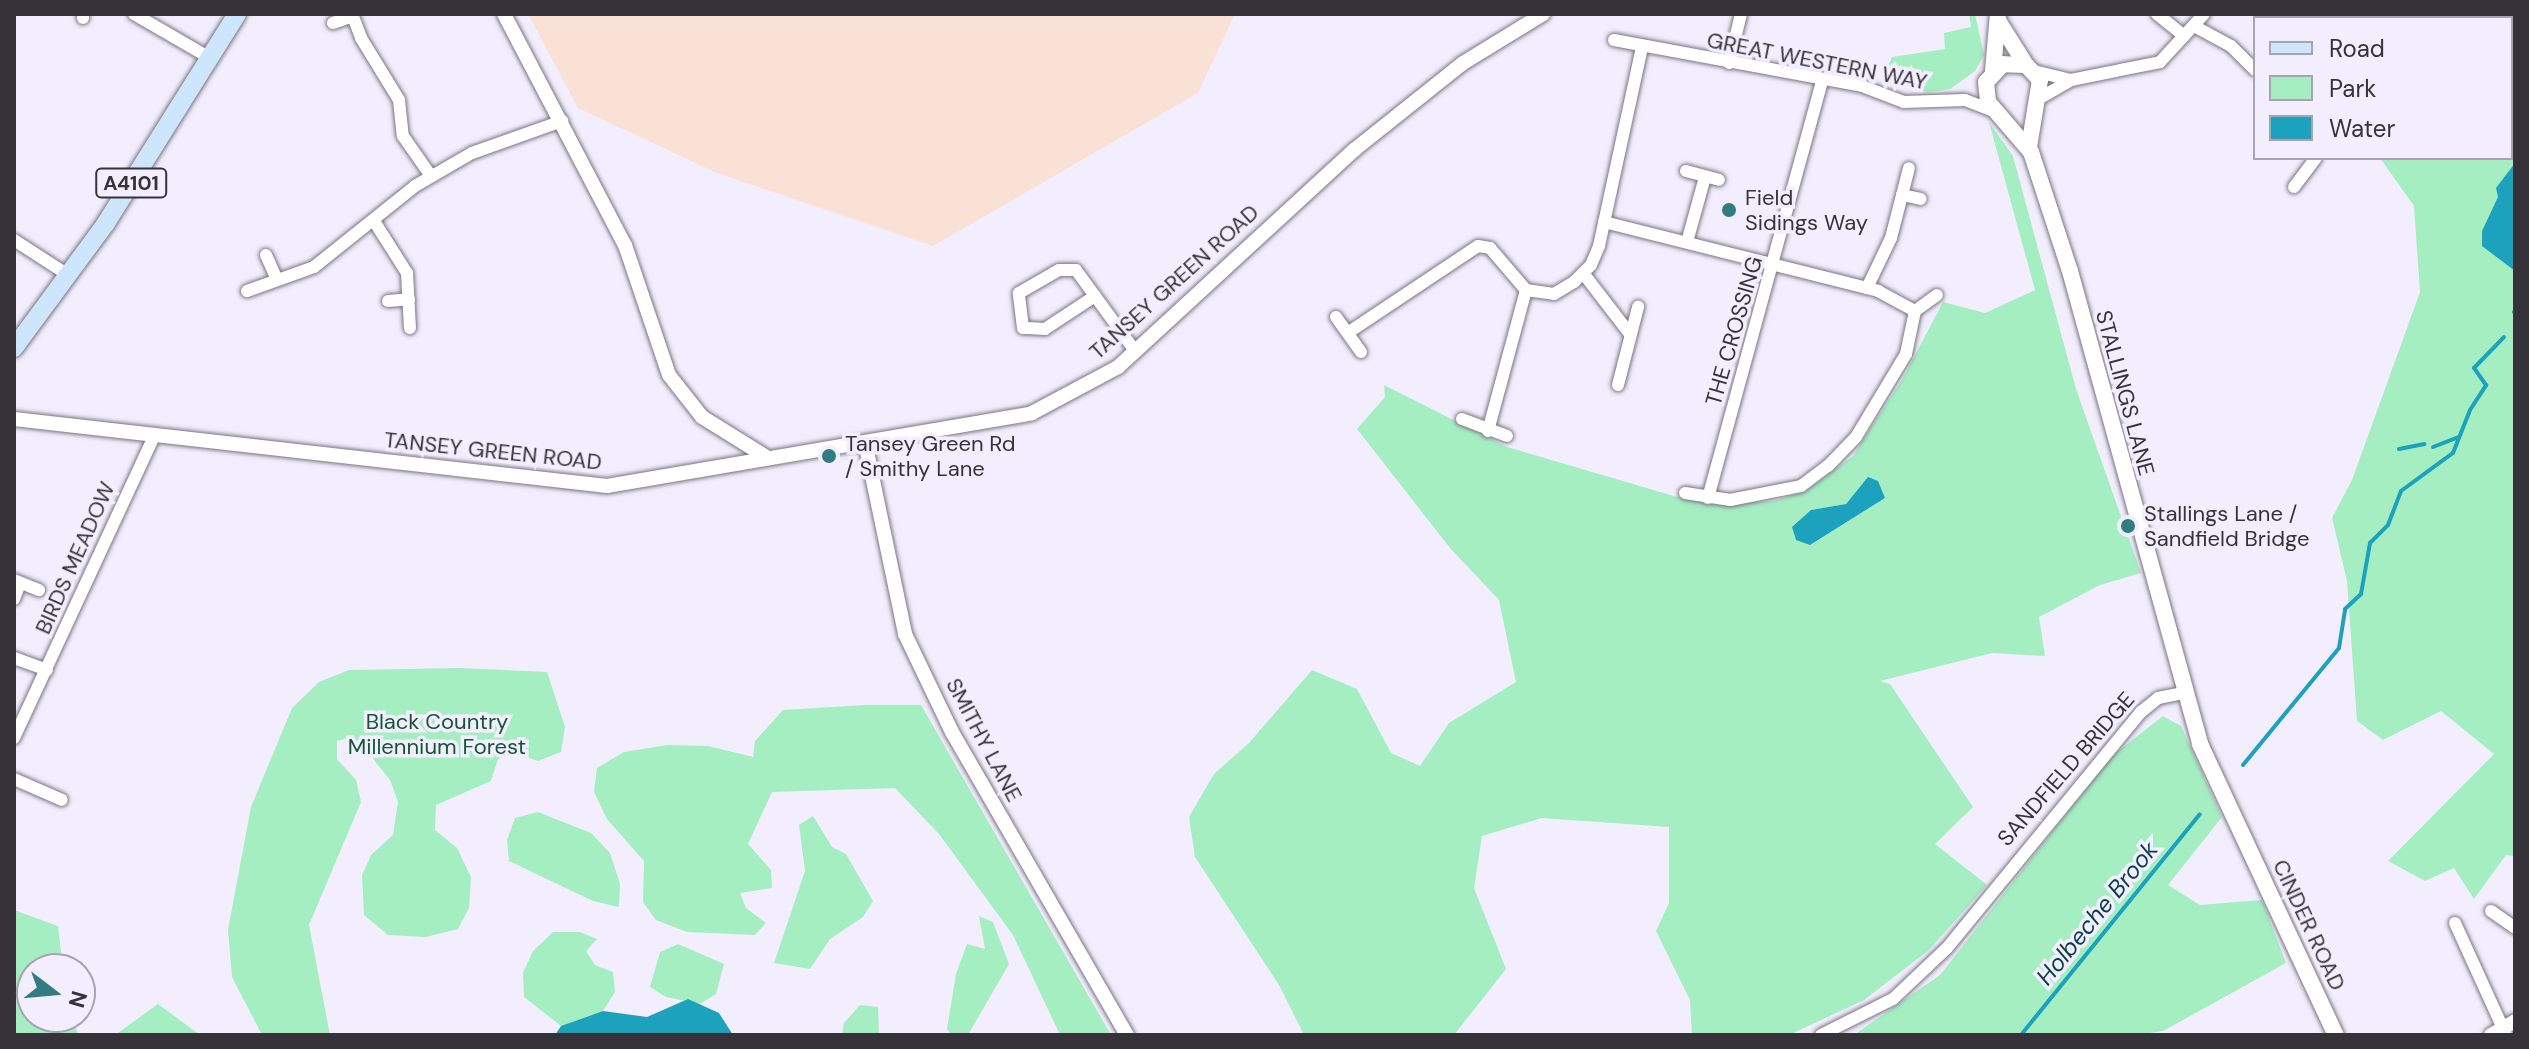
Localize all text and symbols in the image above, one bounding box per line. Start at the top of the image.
legend [2253,16,2513,160]
street label: GREAT WESTERN WAY [1705,27,1929,95]
text: Road [2329,33,2385,64]
text: Park [2329,73,2376,104]
text: Water [2329,113,2395,144]
road number: A4101 [95,167,167,199]
place label: Field Sidings Way [1745,184,1868,236]
street label: TANSEY GREEN ROAD [1084,199,1264,365]
marker: Field Sidings Way [1720,201,1738,219]
street label: THE CROSSING [1700,253,1768,409]
street label: STALLINGS LANE [2090,307,2160,479]
street label: TANSEY GREEN ROAD [383,426,603,476]
place label: Tansey Green Rd / Smithy Lane [845,430,1016,482]
marker: Tansey Green Rd / Smithy Lane [820,447,838,465]
street label: BIRDS MEADOW [30,478,120,638]
place label: Stallings Lane / Sandfield Bridge [2144,500,2309,552]
marker: Stallings Lane / Sandfield Bridge [2119,517,2137,535]
street label: SMITHY LANE [940,674,1028,806]
street label: SANDFIELD BRIDGE [1992,687,2140,851]
park label: Black Country Millennium Forest [348,708,526,760]
water label: Holbeche Brook [2030,835,2164,991]
street label: CINDER ROAD [2267,855,2351,995]
north arrow [16,953,96,1033]
text: N [61,987,94,1011]

